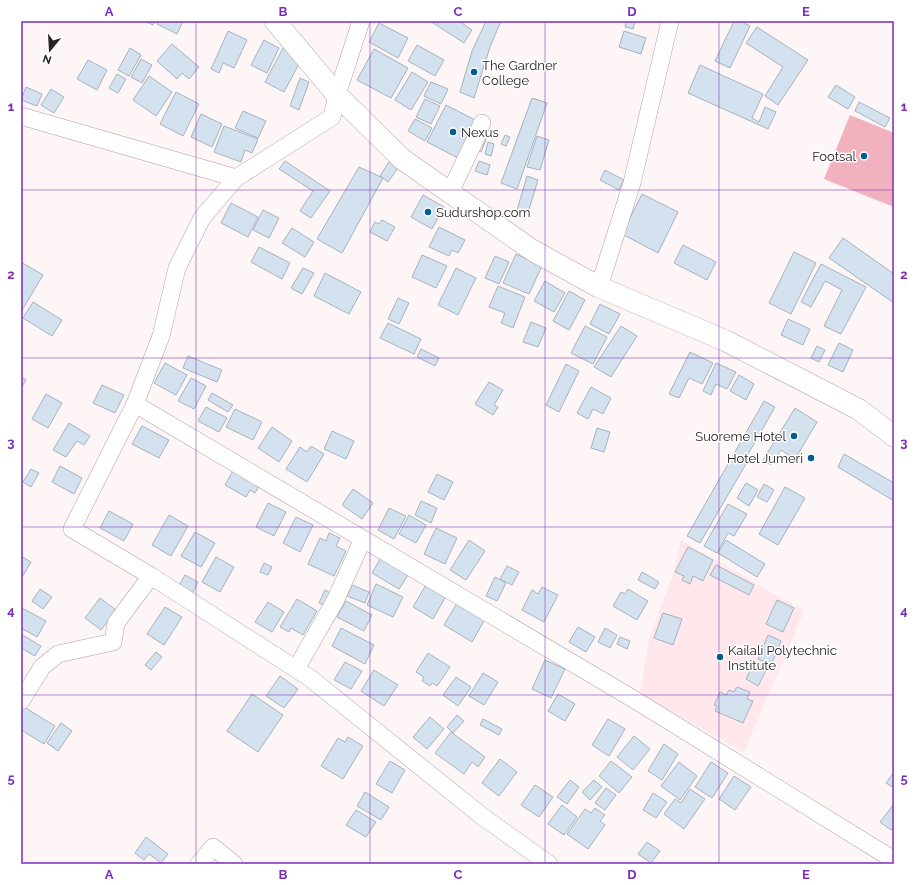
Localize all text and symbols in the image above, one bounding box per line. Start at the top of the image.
text: A [105,4,114,19]
text: B [279,4,288,19]
text: C [454,4,463,19]
text: D [627,4,637,19]
text: E [802,4,810,19]
north arrow [30,30,70,70]
text: N [41,52,53,67]
place label: The Gardner College [482,58,558,88]
marker: The Gardner College [469,67,479,77]
text: 1 [8,99,15,114]
text: 1 [901,99,908,114]
place label: Nexus [461,125,499,140]
marker: Nexus [448,127,458,137]
place label: Footsal [812,149,856,164]
marker: Footsal [859,151,869,161]
place label: Sudurshop.com [436,205,531,220]
marker: Sudurshop.com [423,207,433,217]
text: 2 [7,267,15,282]
text: 2 [900,267,908,282]
place label: Suoreme Hotel [695,429,786,444]
marker: Suoreme Hotel [789,431,799,441]
text: 3 [7,435,15,450]
text: 3 [900,435,908,450]
place label: Hotel Jumeri [727,451,803,466]
marker: Hotel Jumeri [806,453,816,463]
text: 4 [7,603,15,618]
text: 4 [900,603,908,618]
place label: Kailali Polytechnic Institute [728,643,837,673]
marker: Kailali Polytechnic Institute [715,652,725,662]
text: 5 [7,771,15,786]
text: 5 [900,771,908,786]
text: A [105,867,114,882]
text: B [279,867,288,882]
text: C [454,867,463,882]
text: D [627,867,637,882]
text: E [802,867,810,882]

